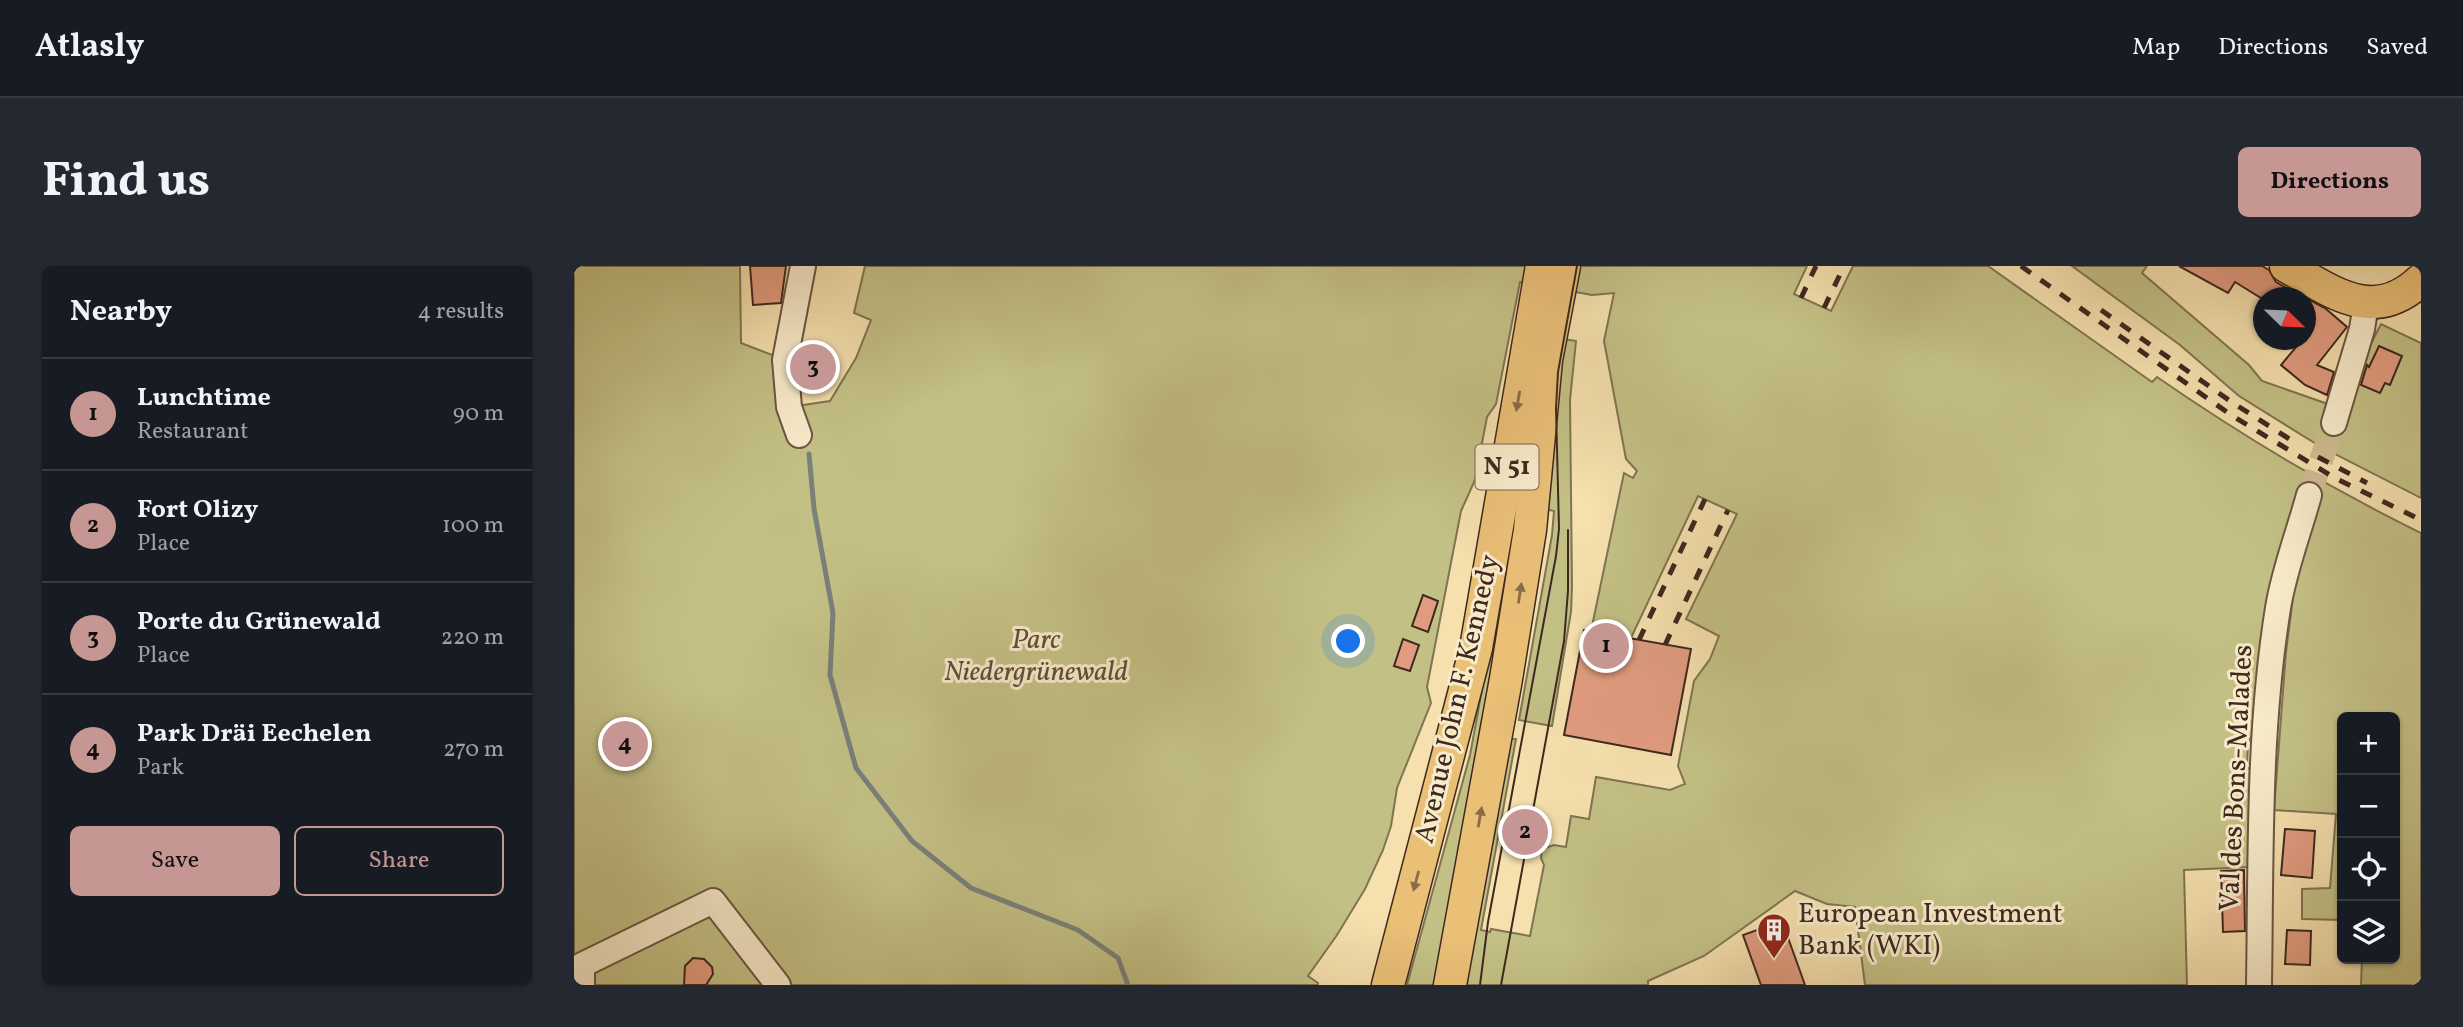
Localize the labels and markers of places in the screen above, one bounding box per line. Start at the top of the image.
pin: 3 [790,341,836,393]
pin: 1 [1583,620,1629,672]
pin: 4 [602,718,648,770]
pin: 2 [1502,806,1548,858]
place label: European Investment Bank (WKI) [1798,895,2063,966]
building icon: European Investment Bank (WKI) [1755,911,1793,960]

